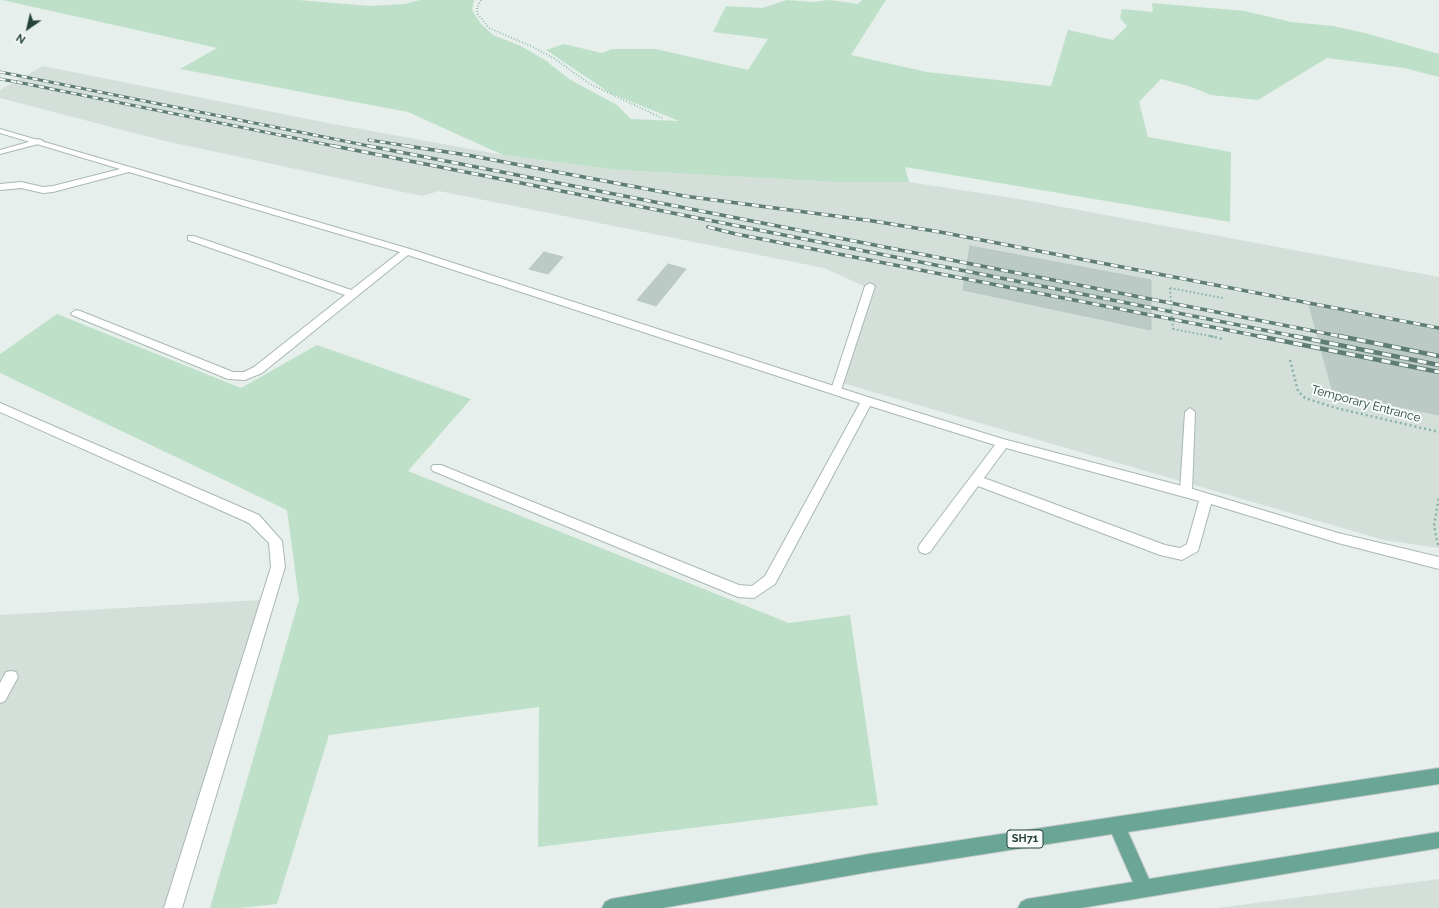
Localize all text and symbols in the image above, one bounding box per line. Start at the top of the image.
north arrow [8,8,48,48]
text: N [14,31,28,46]
street label: Temporary Entrance [1310,382,1422,426]
road number: SH71 [1007,830,1043,848]

